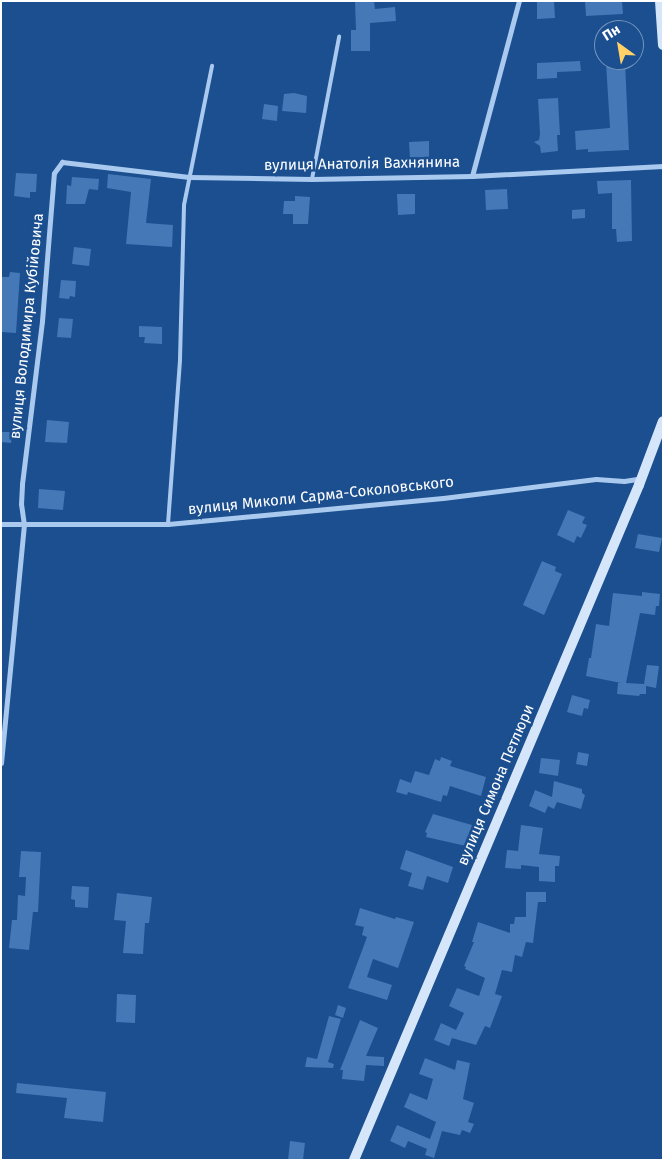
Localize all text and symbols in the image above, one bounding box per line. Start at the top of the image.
north arrow [594,20,644,70]
text: Пн [599,21,623,45]
street label: вулиця Анатолія Вахнянина [264,153,460,175]
street label: вулиця Володимира Кубійовича [6,212,48,440]
street label: вулиця Миколи Сарма-Соколовського [187,473,455,519]
street label: вулиця Симона Петлюри [454,702,538,868]

